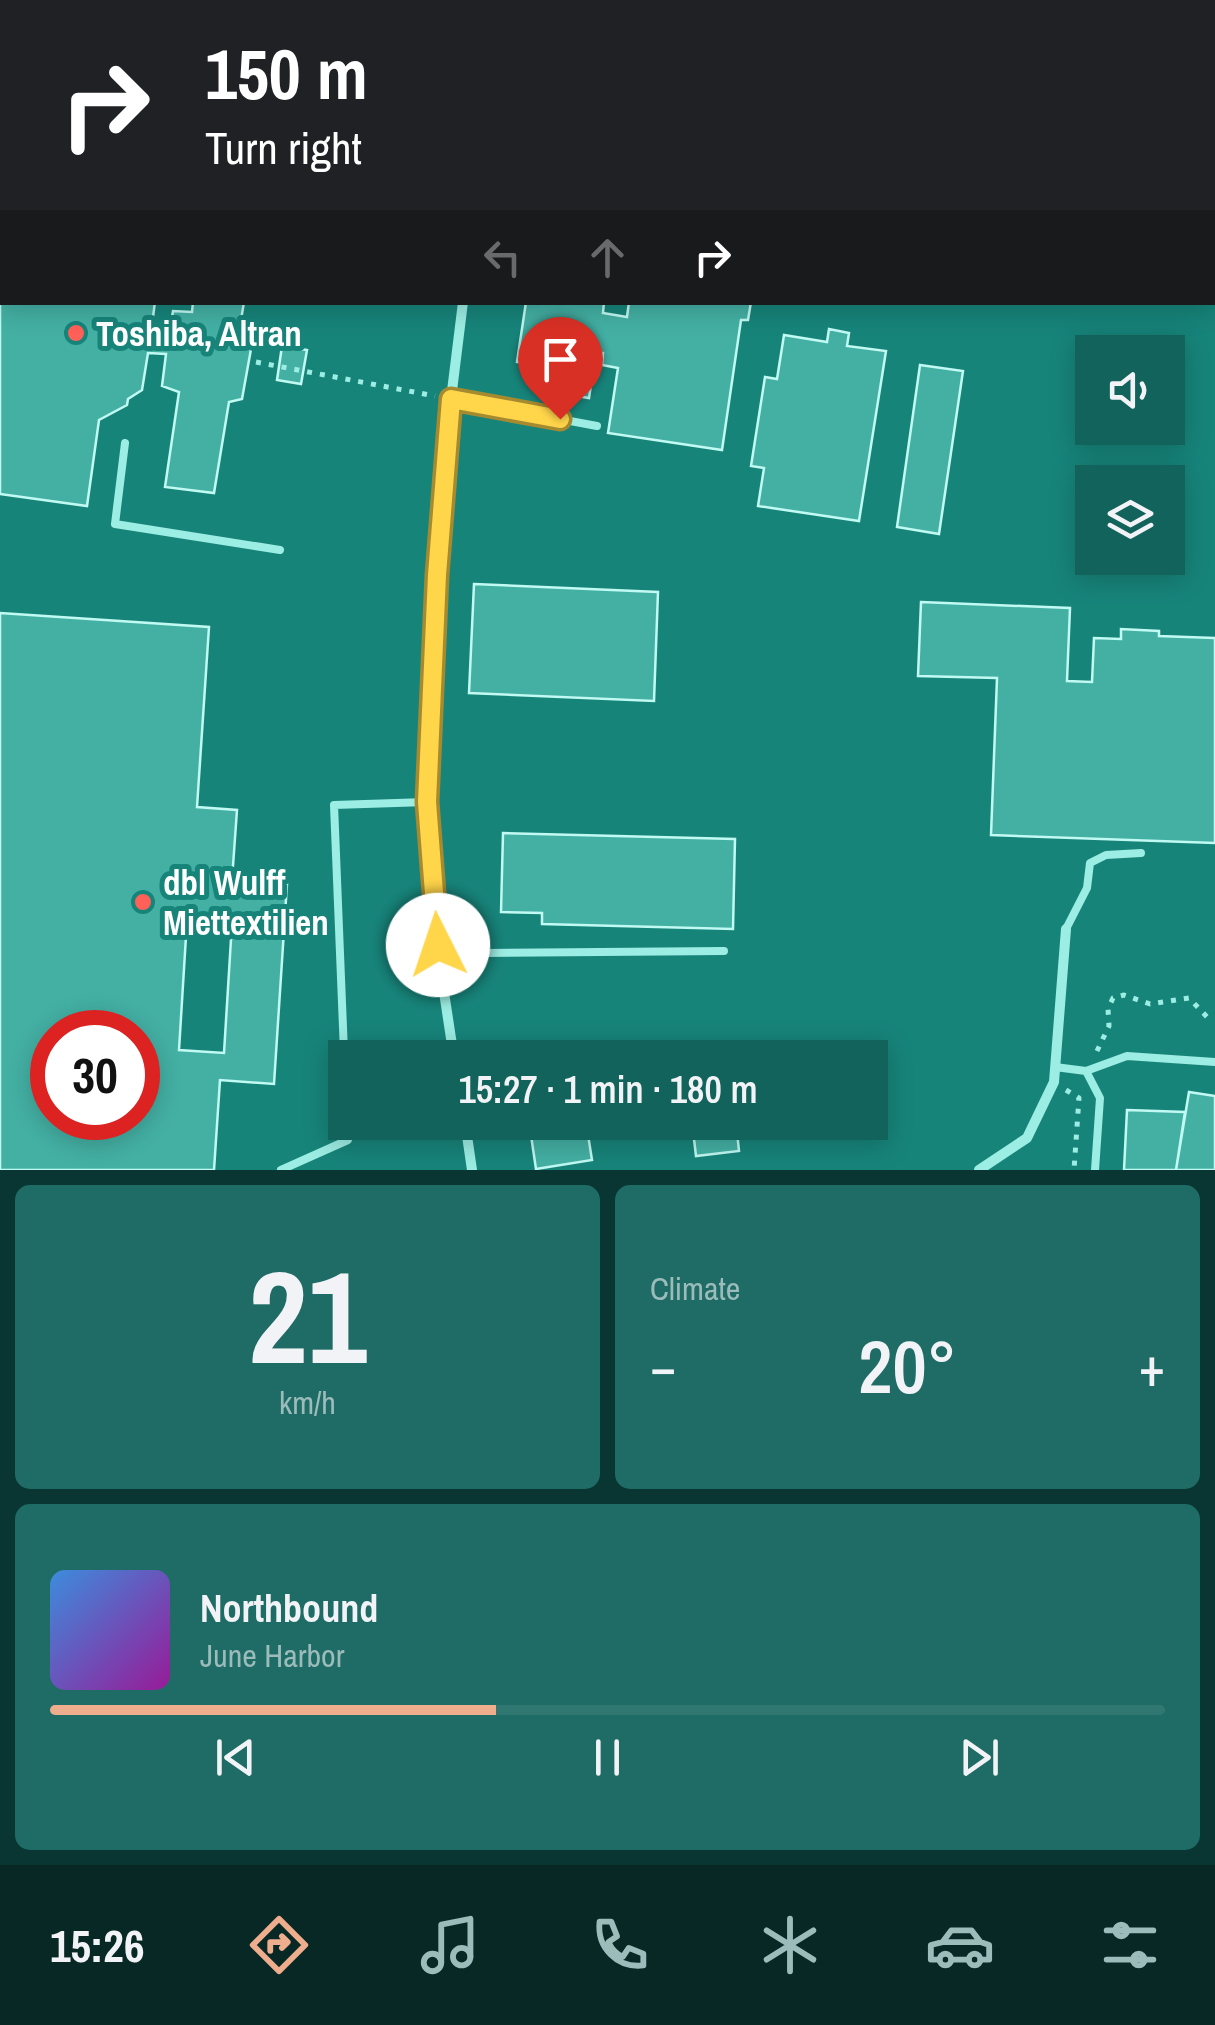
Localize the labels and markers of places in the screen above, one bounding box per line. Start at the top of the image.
place label: Toshiba, Altran [96,310,302,357]
pin [518,317,603,420]
marker: Toshiba, Altran [65,322,87,344]
place label: dbl Wulff Miettextilien [163,859,329,946]
marker: dbl Wulff Miettextilien [132,891,154,913]

